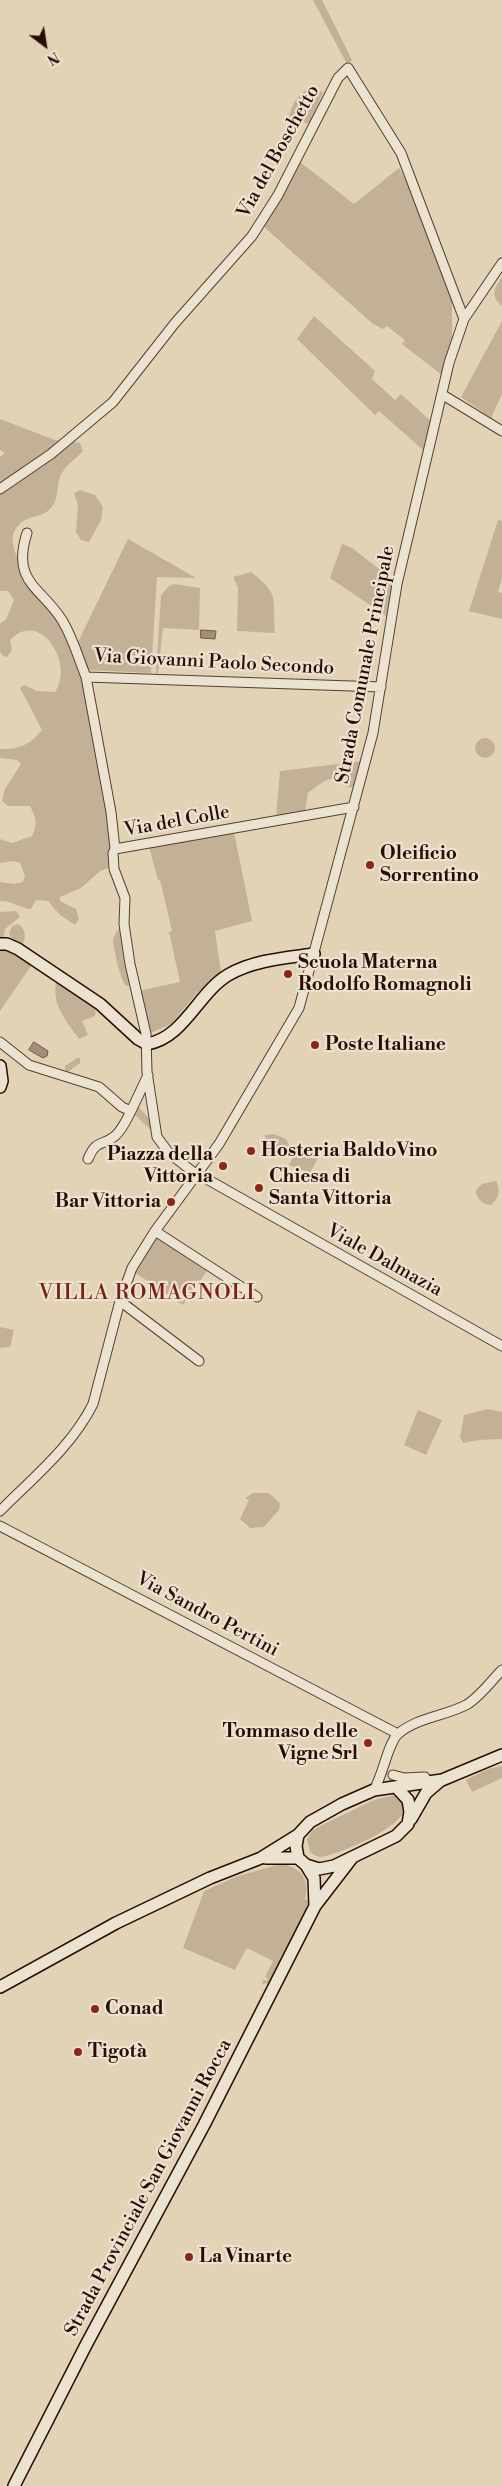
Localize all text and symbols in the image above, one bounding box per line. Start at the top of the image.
north arrow [20,20,70,70]
text: N [43,47,62,68]
street label: Via del Boschetto [233,81,325,223]
street label: Strada Comunale Principale [332,544,400,786]
street label: Via Giovanni Paolo Secondo [93,645,335,681]
street label: Via del Colle [122,802,232,842]
place label: Oleificio Sorrentino [380,843,479,887]
marker: Oleificio Sorrentino [364,859,376,871]
place label: Scuola Materna Rodolfo Romagnoli [298,952,472,996]
marker: Scuola Materna Rodolfo Romagnoli [282,968,294,980]
place label: Poste Italiane [325,1034,446,1056]
marker: Poste Italiane [309,1039,321,1051]
place label: Hosteria BaldoVino [261,1140,437,1162]
place label: Piazza della Vittoria [107,1144,213,1188]
marker: Hosteria BaldoVino [245,1145,257,1157]
marker: Piazza della Vittoria [217,1160,229,1172]
place label: Chiesa di Santa Vittoria [269,1166,391,1210]
marker: Chiesa di Santa Vittoria [253,1182,265,1194]
place label: Bar Vittoria [55,1191,161,1213]
marker: Bar Vittoria [165,1196,177,1208]
street label: Viale Dalmazia [322,1220,446,1302]
district label: VILLA ROMAGNOLI [37,1281,257,1307]
street label: Via Sandro Pertini [132,1568,282,1662]
place label: Tommaso delle Vigne Srl [223,1721,358,1765]
marker: Tommaso delle Vigne Srl [362,1737,374,1749]
place label: Conad [105,1998,164,2020]
marker: Conad [89,2003,101,2015]
street label: Strada Provinciale San Giovanni Rocca [61,2036,237,2340]
place label: Tigotà [88,2041,147,2063]
marker: Tigotà [72,2046,84,2058]
place label: La Vinarte [199,2246,292,2268]
marker: La Vinarte [183,2251,195,2263]

